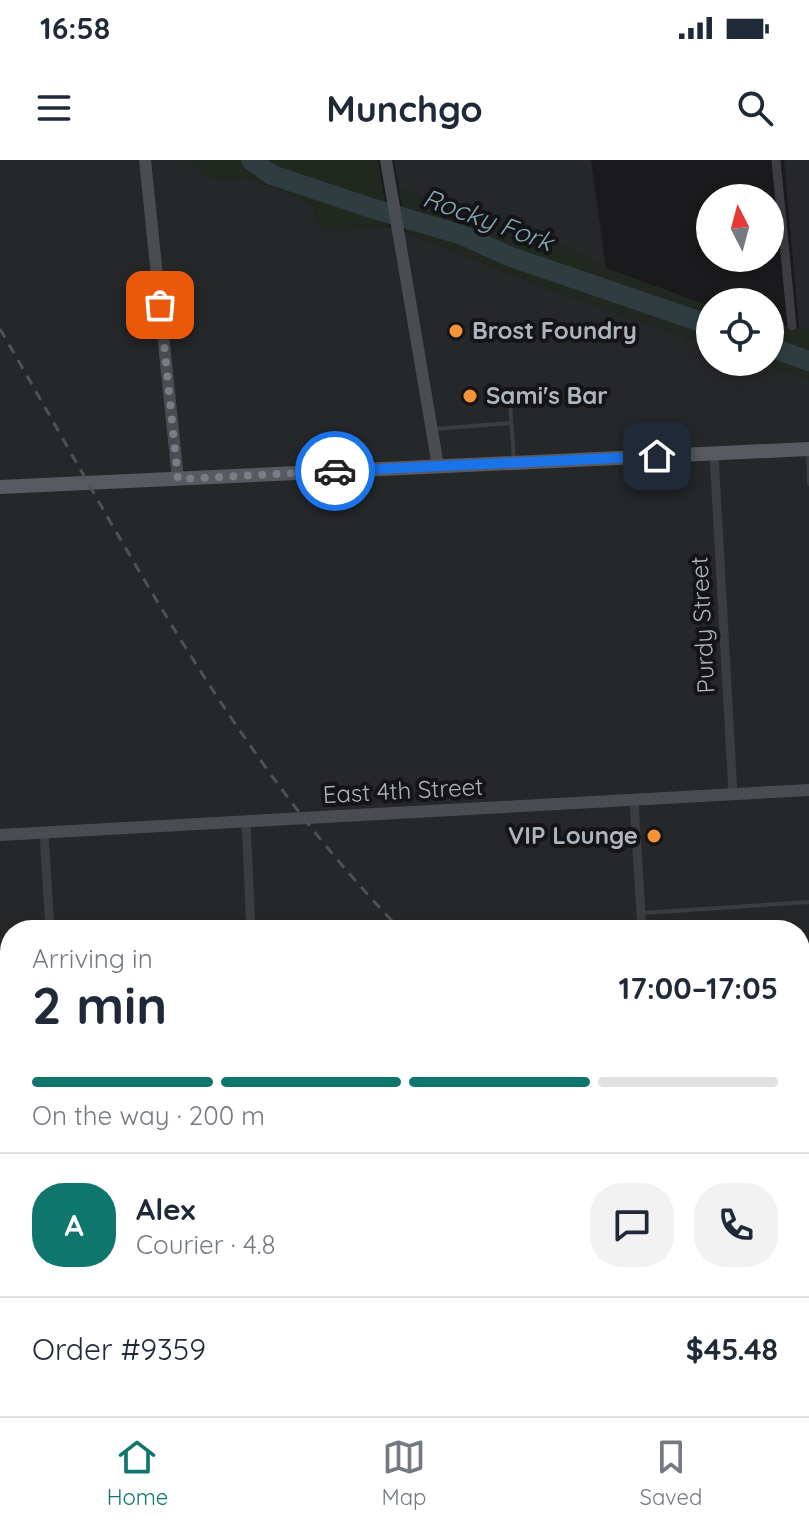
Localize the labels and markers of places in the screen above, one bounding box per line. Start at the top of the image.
pin [126,271,194,339]
place label: Brost Foundry [472,315,637,345]
marker: Brost Foundry [447,322,465,340]
place label: Sami's Bar [486,380,608,410]
marker: Sami's Bar [461,387,479,405]
pin [623,422,691,490]
place label: VIP Lounge [508,820,638,850]
marker: VIP Lounge [645,827,663,845]

